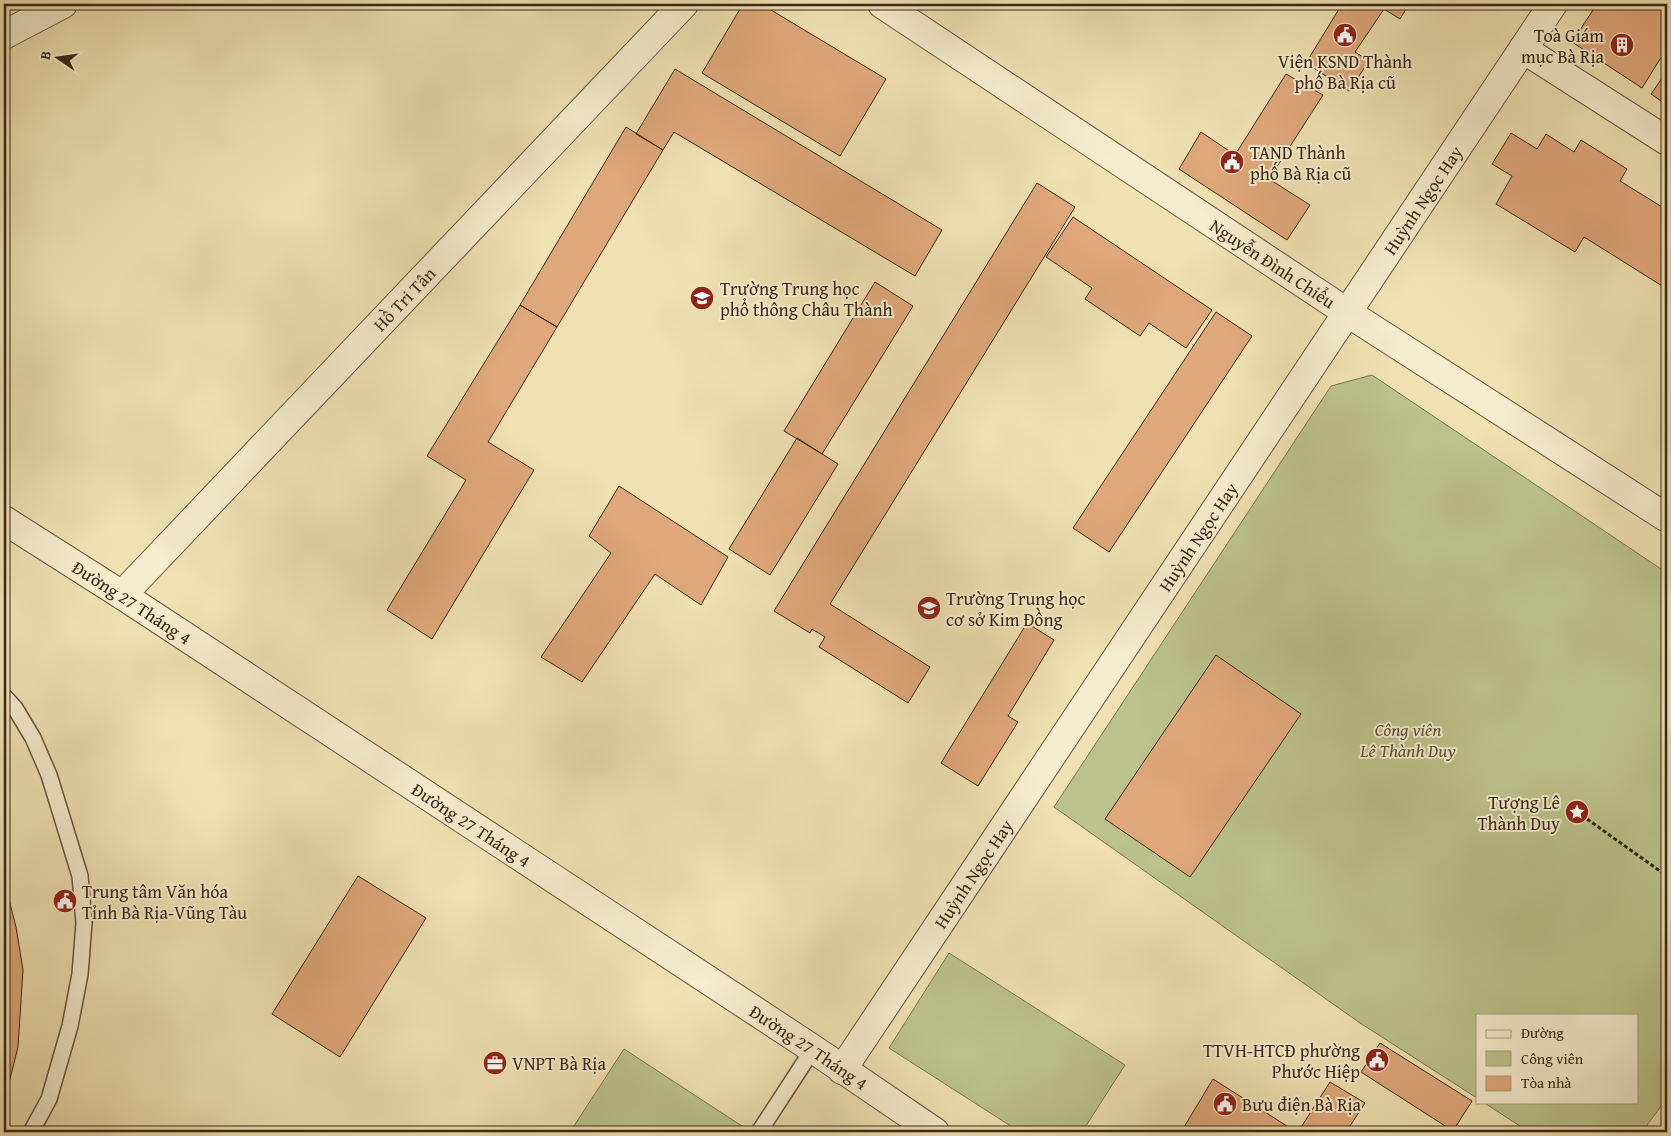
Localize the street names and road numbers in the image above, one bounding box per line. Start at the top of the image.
street label: Huỳnh Ngọc Hay [1376,140,1469,260]
street label: Nguyễn Đình Chiểu [1205,212,1341,315]
street label: Hồ Tri Tân [366,260,441,337]
street label: Huỳnh Ngọc Hay [1151,477,1244,597]
street label: Đường 27 Tháng 4 [67,553,197,651]
street label: Đường 27 Tháng 4 [407,776,536,874]
street label: Huỳnh Ngọc Hay [927,814,1019,934]
street label: Đường 27 Tháng 4 [744,998,873,1096]

